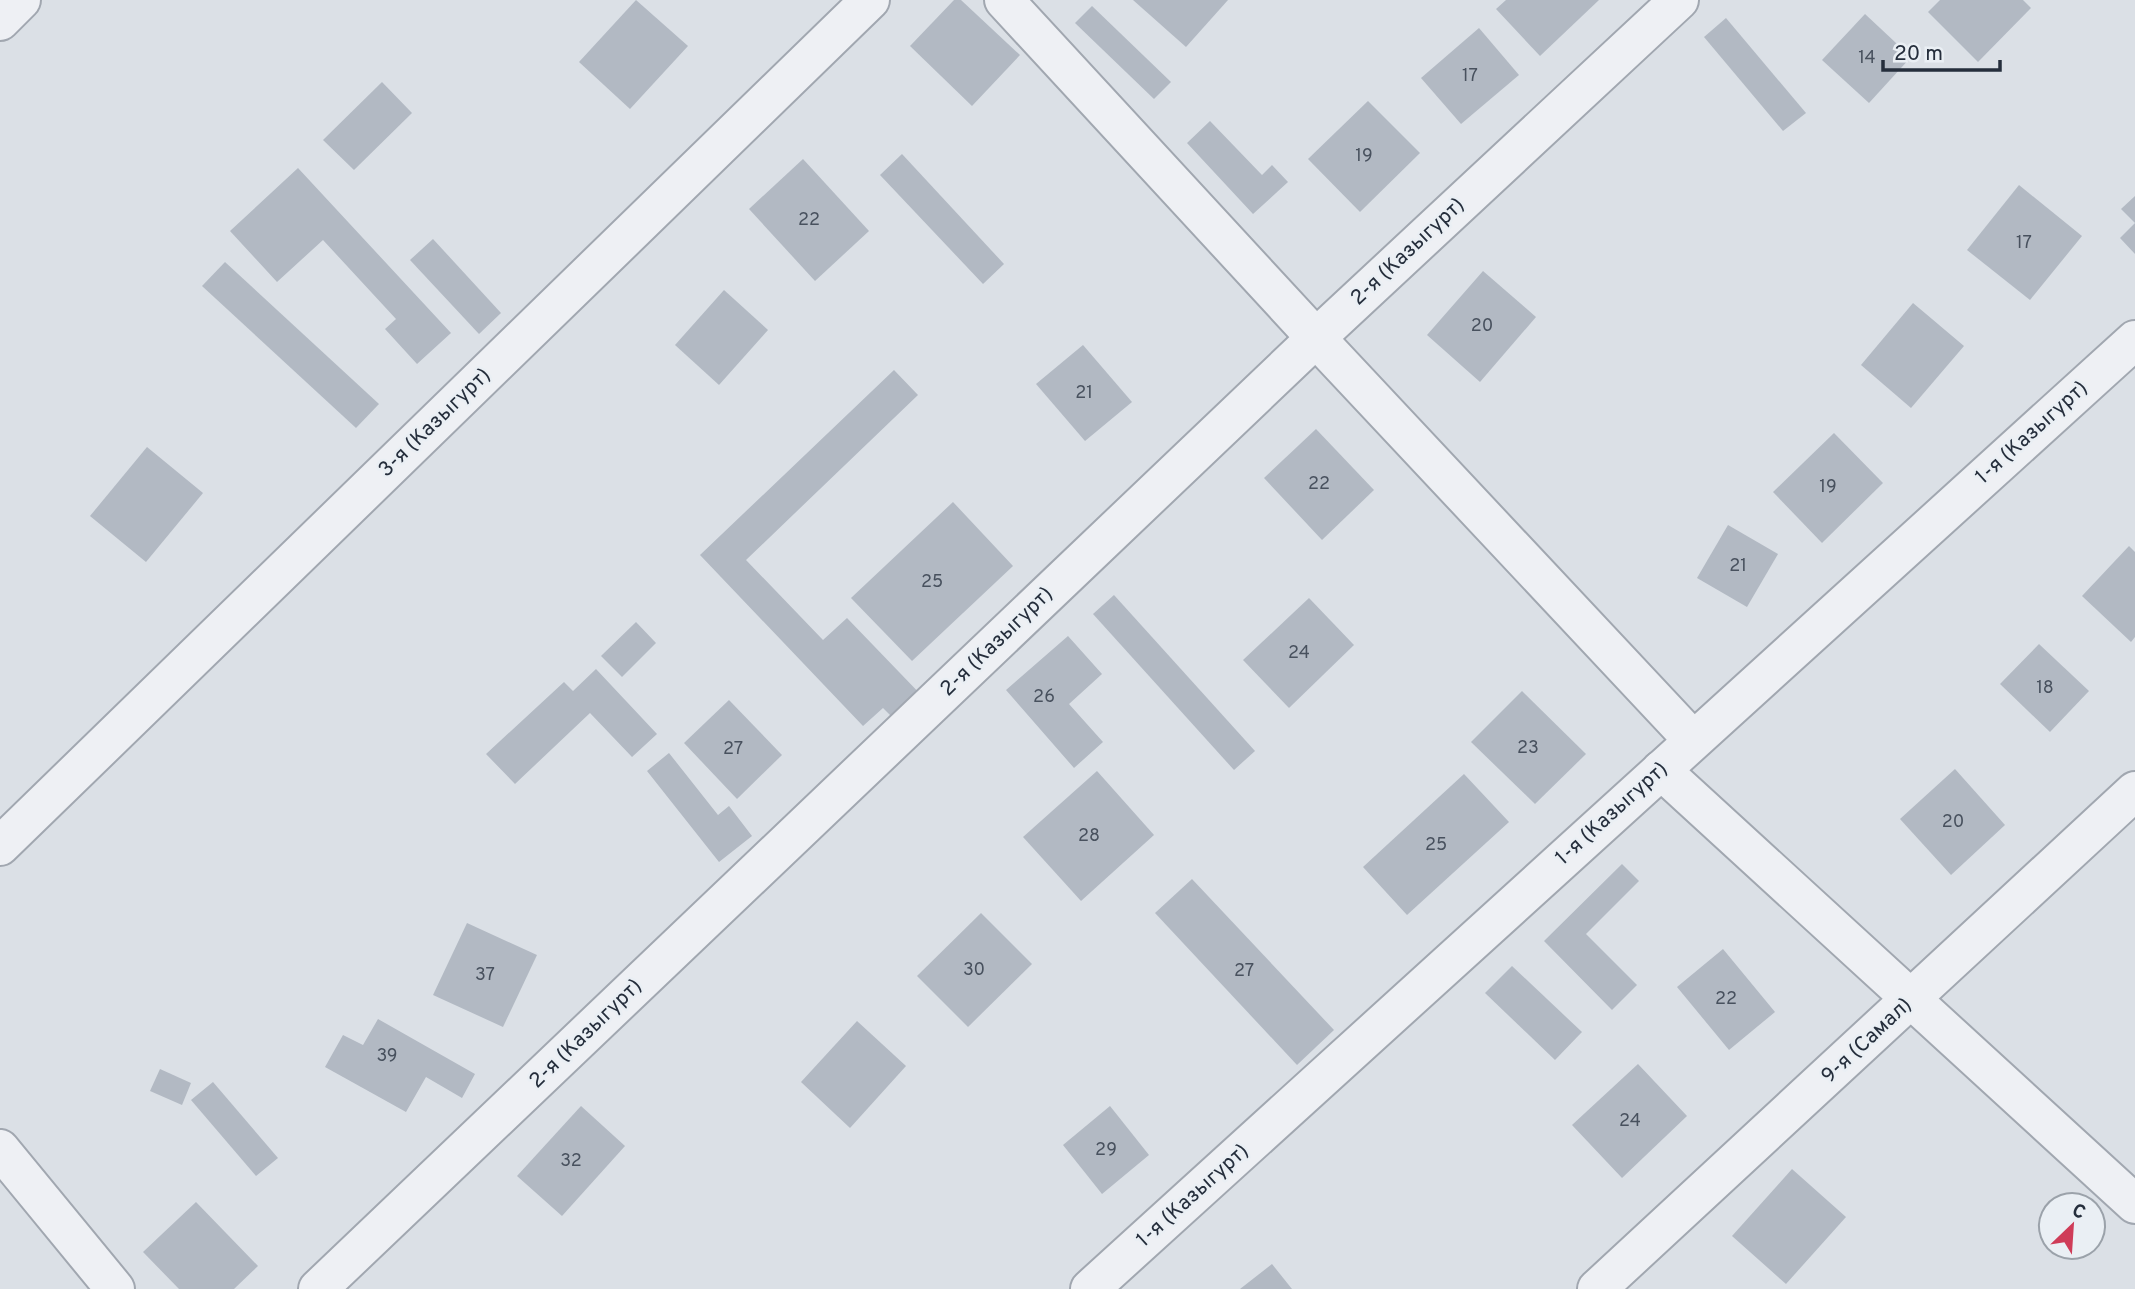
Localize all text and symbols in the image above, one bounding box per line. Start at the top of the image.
scale bar [1883,28,2000,72]
text: 20 m [1894,41,1943,68]
house number: 14 [1858,47,1876,70]
house number: 17 [1462,65,1478,88]
house number: 19 [1355,145,1373,168]
street label: 2-я (Казыгурт) [1345,192,1471,312]
house number: 22 [798,209,820,232]
house number: 17 [2016,232,2032,255]
house number: 20 [1471,315,1493,338]
street label: 3-я (Казыгурт) [373,362,497,484]
street label: 1-я (Казыгурт) [1970,375,2094,491]
house number: 21 [1075,382,1093,405]
house number: 22 [1308,473,1330,496]
house number: 19 [1819,476,1837,499]
house number: 21 [1729,555,1747,578]
house number: 25 [921,571,943,594]
street label: 2-я (Казыгурт) [935,581,1059,703]
house number: 24 [1288,642,1310,665]
house number: 18 [2036,677,2054,700]
house number: 26 [1033,686,1055,709]
house number: 23 [1517,737,1539,760]
house number: 27 [723,738,743,761]
street label: 1-я (Казыгурт) [1550,756,1674,872]
house number: 20 [1942,811,1964,834]
house number: 28 [1078,825,1100,848]
house number: 25 [1425,834,1447,857]
house number: 30 [963,959,985,982]
house number: 27 [1234,960,1254,983]
house number: 37 [475,964,495,987]
street label: 2-я (Казыгурт) [524,973,648,1095]
house number: 22 [1715,988,1737,1011]
street label: 9-я (Самал) [1816,992,1918,1090]
house number: 39 [376,1045,398,1068]
house number: 24 [1619,1110,1641,1133]
street label: 1-я (Казыгурт) [1131,1138,1255,1254]
house number: 29 [1095,1139,1117,1162]
house number: 32 [560,1150,582,1173]
north arrow [2037,1191,2107,1261]
text: С [2068,1199,2089,1226]

